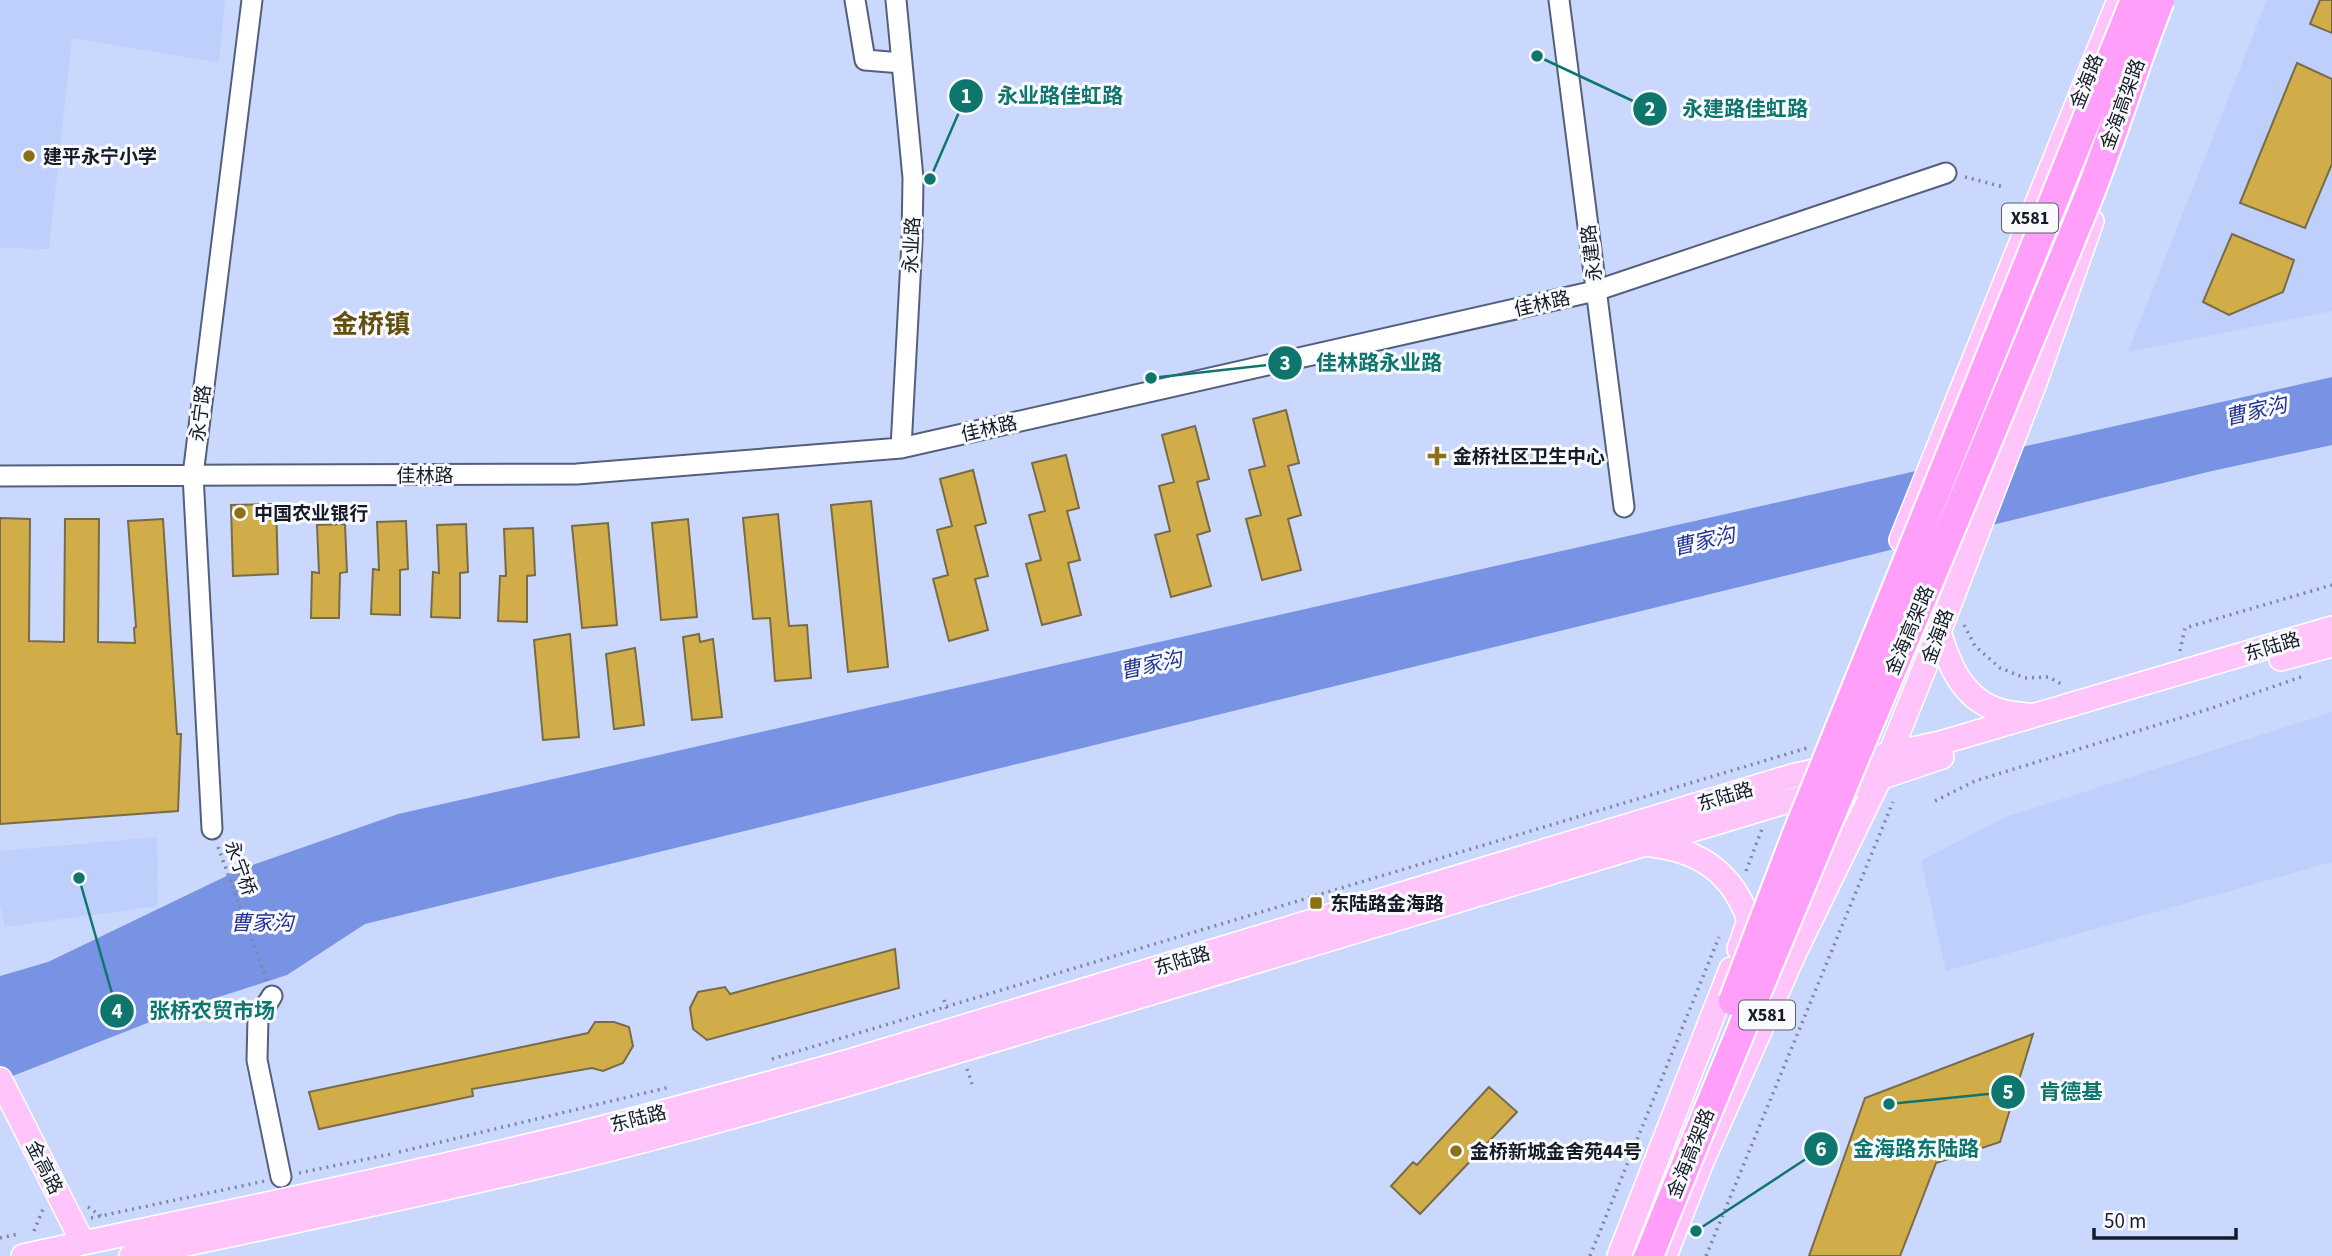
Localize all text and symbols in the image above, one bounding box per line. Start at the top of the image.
street label: 金海路 [2064,50,2111,113]
street label: 金海高架路 [2094,55,2152,154]
callout: 永业路佳虹路 [948,75,1137,117]
text: 1 [960,81,972,111]
text: 永业路佳虹路 [997,81,1123,111]
callout: 永建路佳虹路 [1633,88,1822,130]
text: 2 [1644,94,1656,124]
text: 永建路佳虹路 [1682,94,1808,124]
place label: 建平永宁小学 [43,144,157,171]
marker: 建平永宁小学 [21,148,37,164]
road number: X581 [2002,204,2058,232]
street label: 永业路 [898,216,927,274]
street label: 永建路 [1576,223,1609,283]
street label: 佳林路 [1512,285,1573,324]
district label: 金桥镇 [332,306,410,343]
callout: 佳林路永业路 [1267,342,1456,384]
text: 3 [1279,348,1291,378]
text: 佳林路永业路 [1316,348,1442,378]
street label: 永宁路 [185,383,218,443]
water label: 曹家沟 [2222,389,2292,433]
street label: 佳林路 [959,410,1020,449]
place label: 金桥社区卫生中心 [1453,444,1605,471]
marker: 金桥社区卫生中心 [1427,446,1447,466]
street label: 佳林路 [396,463,454,490]
place label: 中国农业银行 [254,501,368,528]
marker: 中国农业银行 [232,505,248,521]
water label: 曹家沟 [1670,519,1740,563]
street label: 金海高架路 [1879,582,1941,680]
street label: 金海路 [1916,605,1961,668]
street label: 东陆路 [2241,626,2304,669]
water label: 曹家沟 [1117,643,1187,686]
street label: 东陆路 [1694,776,1757,819]
street label: 永宁桥 [217,837,262,900]
place label: 东陆路金海路 [1330,891,1444,918]
marker: 东陆路金海路 [1308,895,1324,911]
water label: 曹家沟 [231,908,295,938]
street label: 东陆路 [1151,940,1214,983]
callout: 张桥农贸市场 [100,990,289,1032]
text: 4 [111,996,123,1026]
text: 张桥农贸市场 [149,996,275,1026]
road number: X581 [1739,1000,1795,1030]
callout: 肯德基 [1990,1071,2116,1113]
text: 5 [2002,1077,2014,1107]
text: 肯德基 [2040,1077,2103,1107]
street label: 东陆路 [607,1099,669,1139]
street label: 金海高架路 [1661,1104,1722,1203]
callout: 金海路东陆路 [1804,1128,1993,1170]
text: 6 [1815,1134,1827,1164]
text: 金海路东陆路 [1853,1134,1979,1164]
street label: 金高路 [19,1136,69,1199]
place label: 金桥新城金舍苑44号 [1470,1139,1642,1166]
marker: 金桥新城金舍苑44号 [1448,1143,1464,1159]
scale bar [2094,1196,2236,1240]
text: 50 m [2104,1206,2146,1236]

